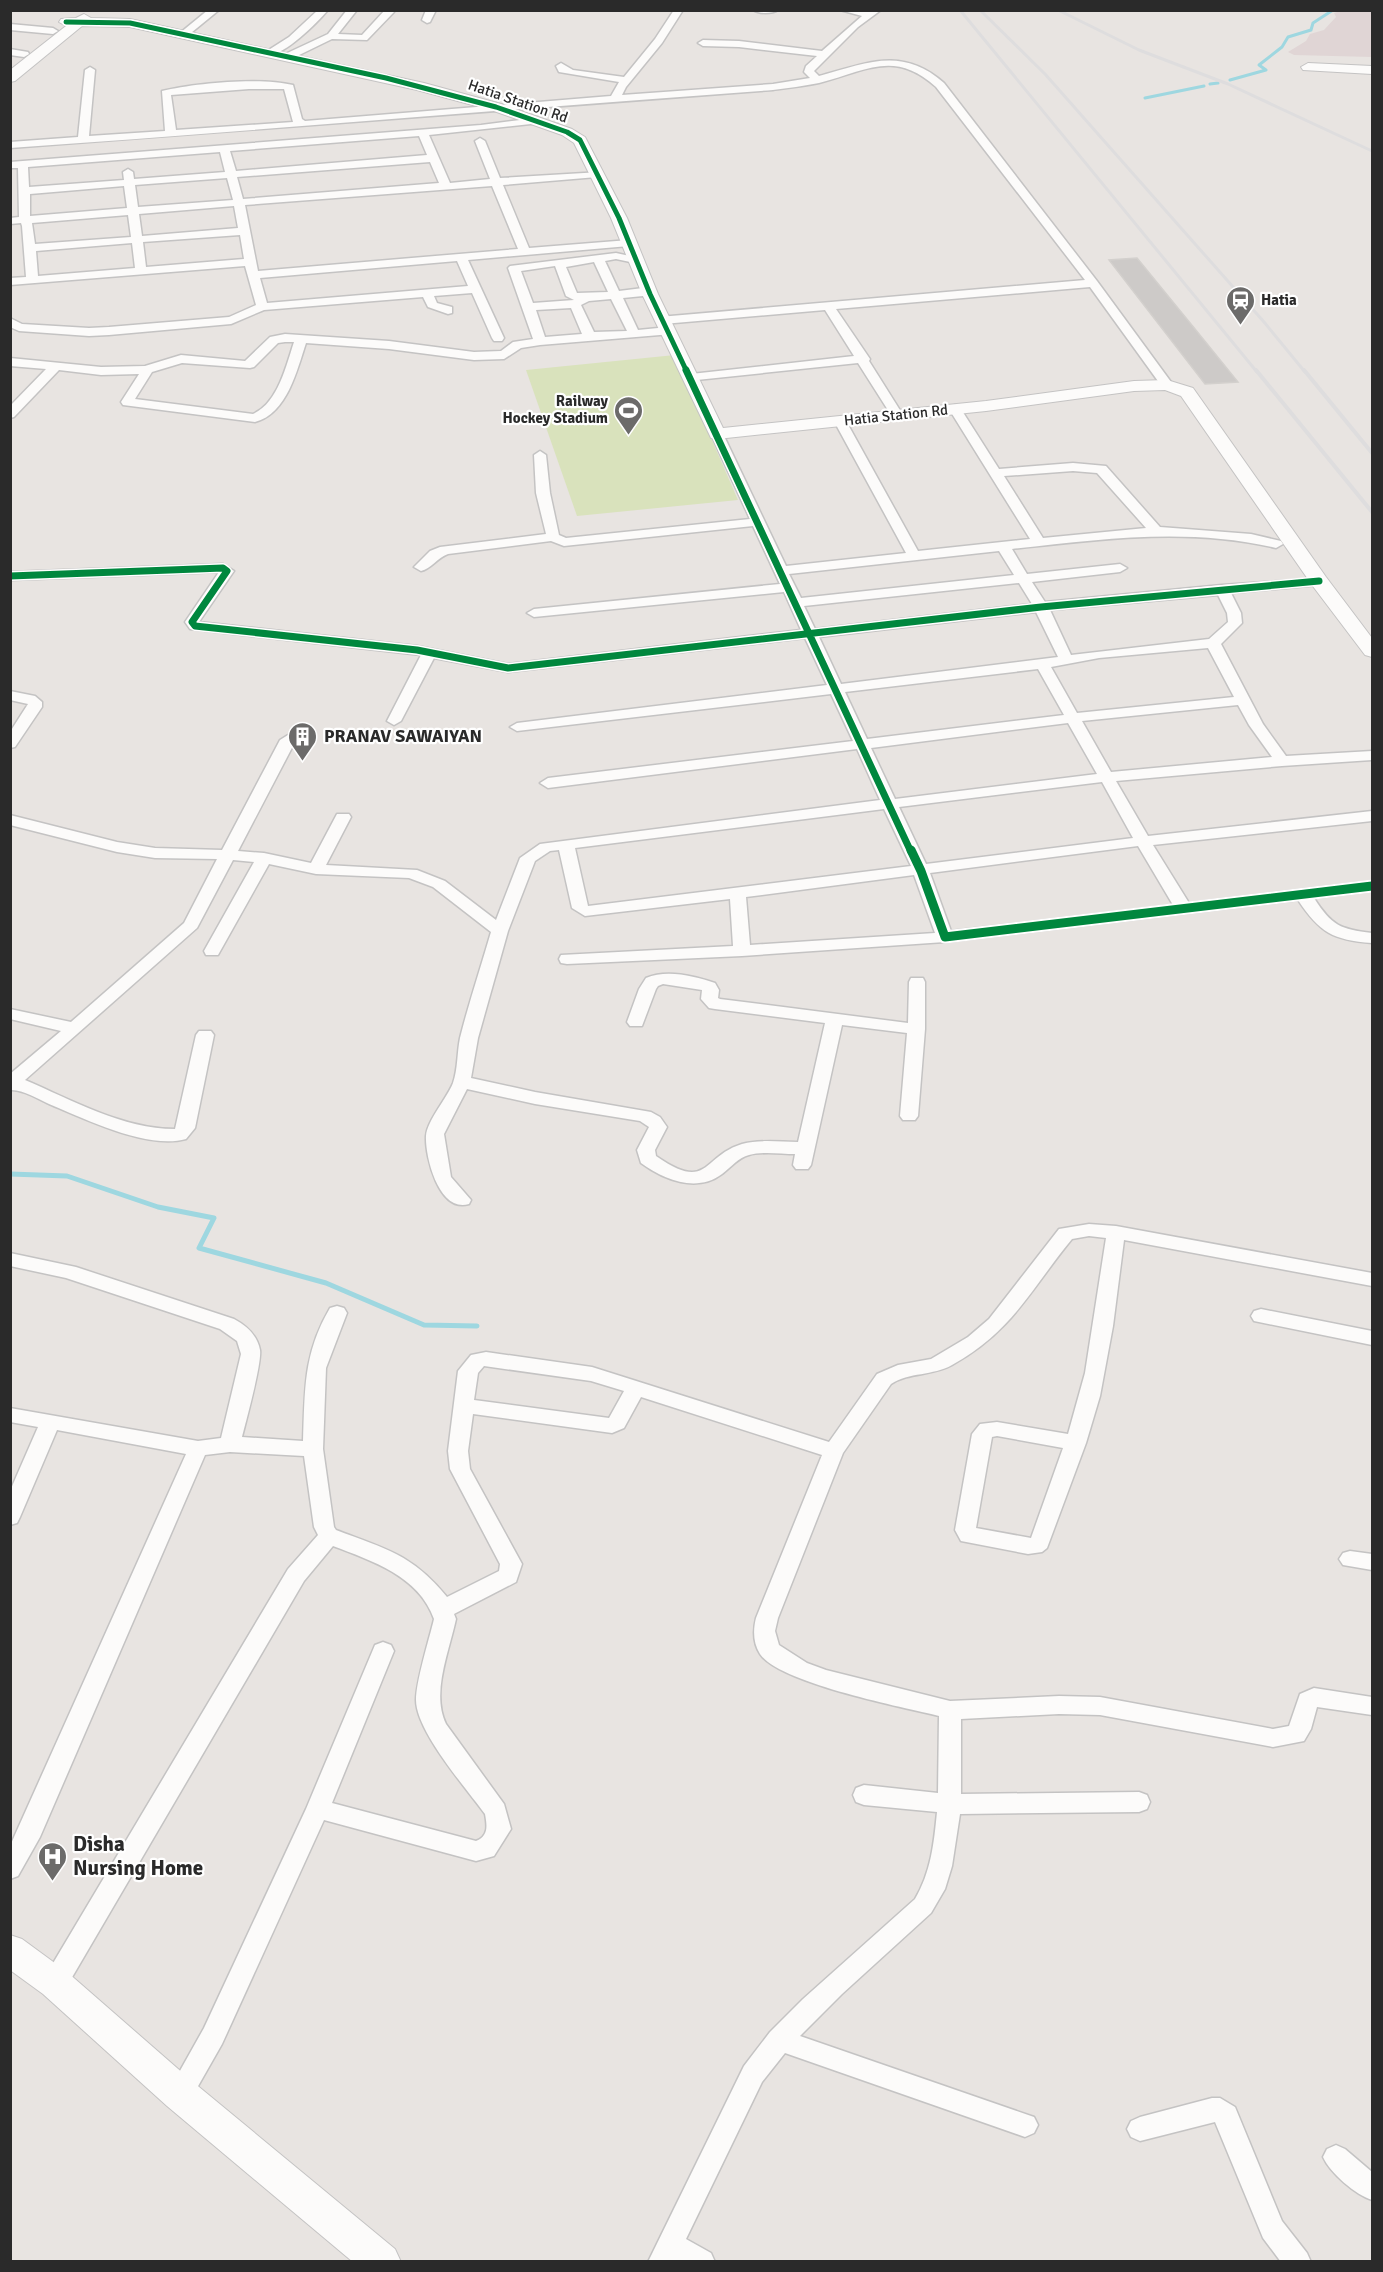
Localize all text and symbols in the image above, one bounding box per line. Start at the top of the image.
street label: Hatia Station Rd [466,75,570,127]
station icon: Hatia [1224,284,1256,326]
place label: Hatia [1261,291,1297,309]
place label: Railway Hockey Stadium [503,392,609,427]
sports icon: Railway Hockey Stadium [613,394,645,436]
street label: Hatia Station Rd [843,401,949,429]
building icon: PRANAV SAWAIYAN [287,720,319,762]
place label: PRANAV SAWAIYAN [324,725,482,747]
place label: Disha Nursing Home [73,1831,203,1881]
hospital icon: Disha Nursing Home [36,1840,68,1882]

